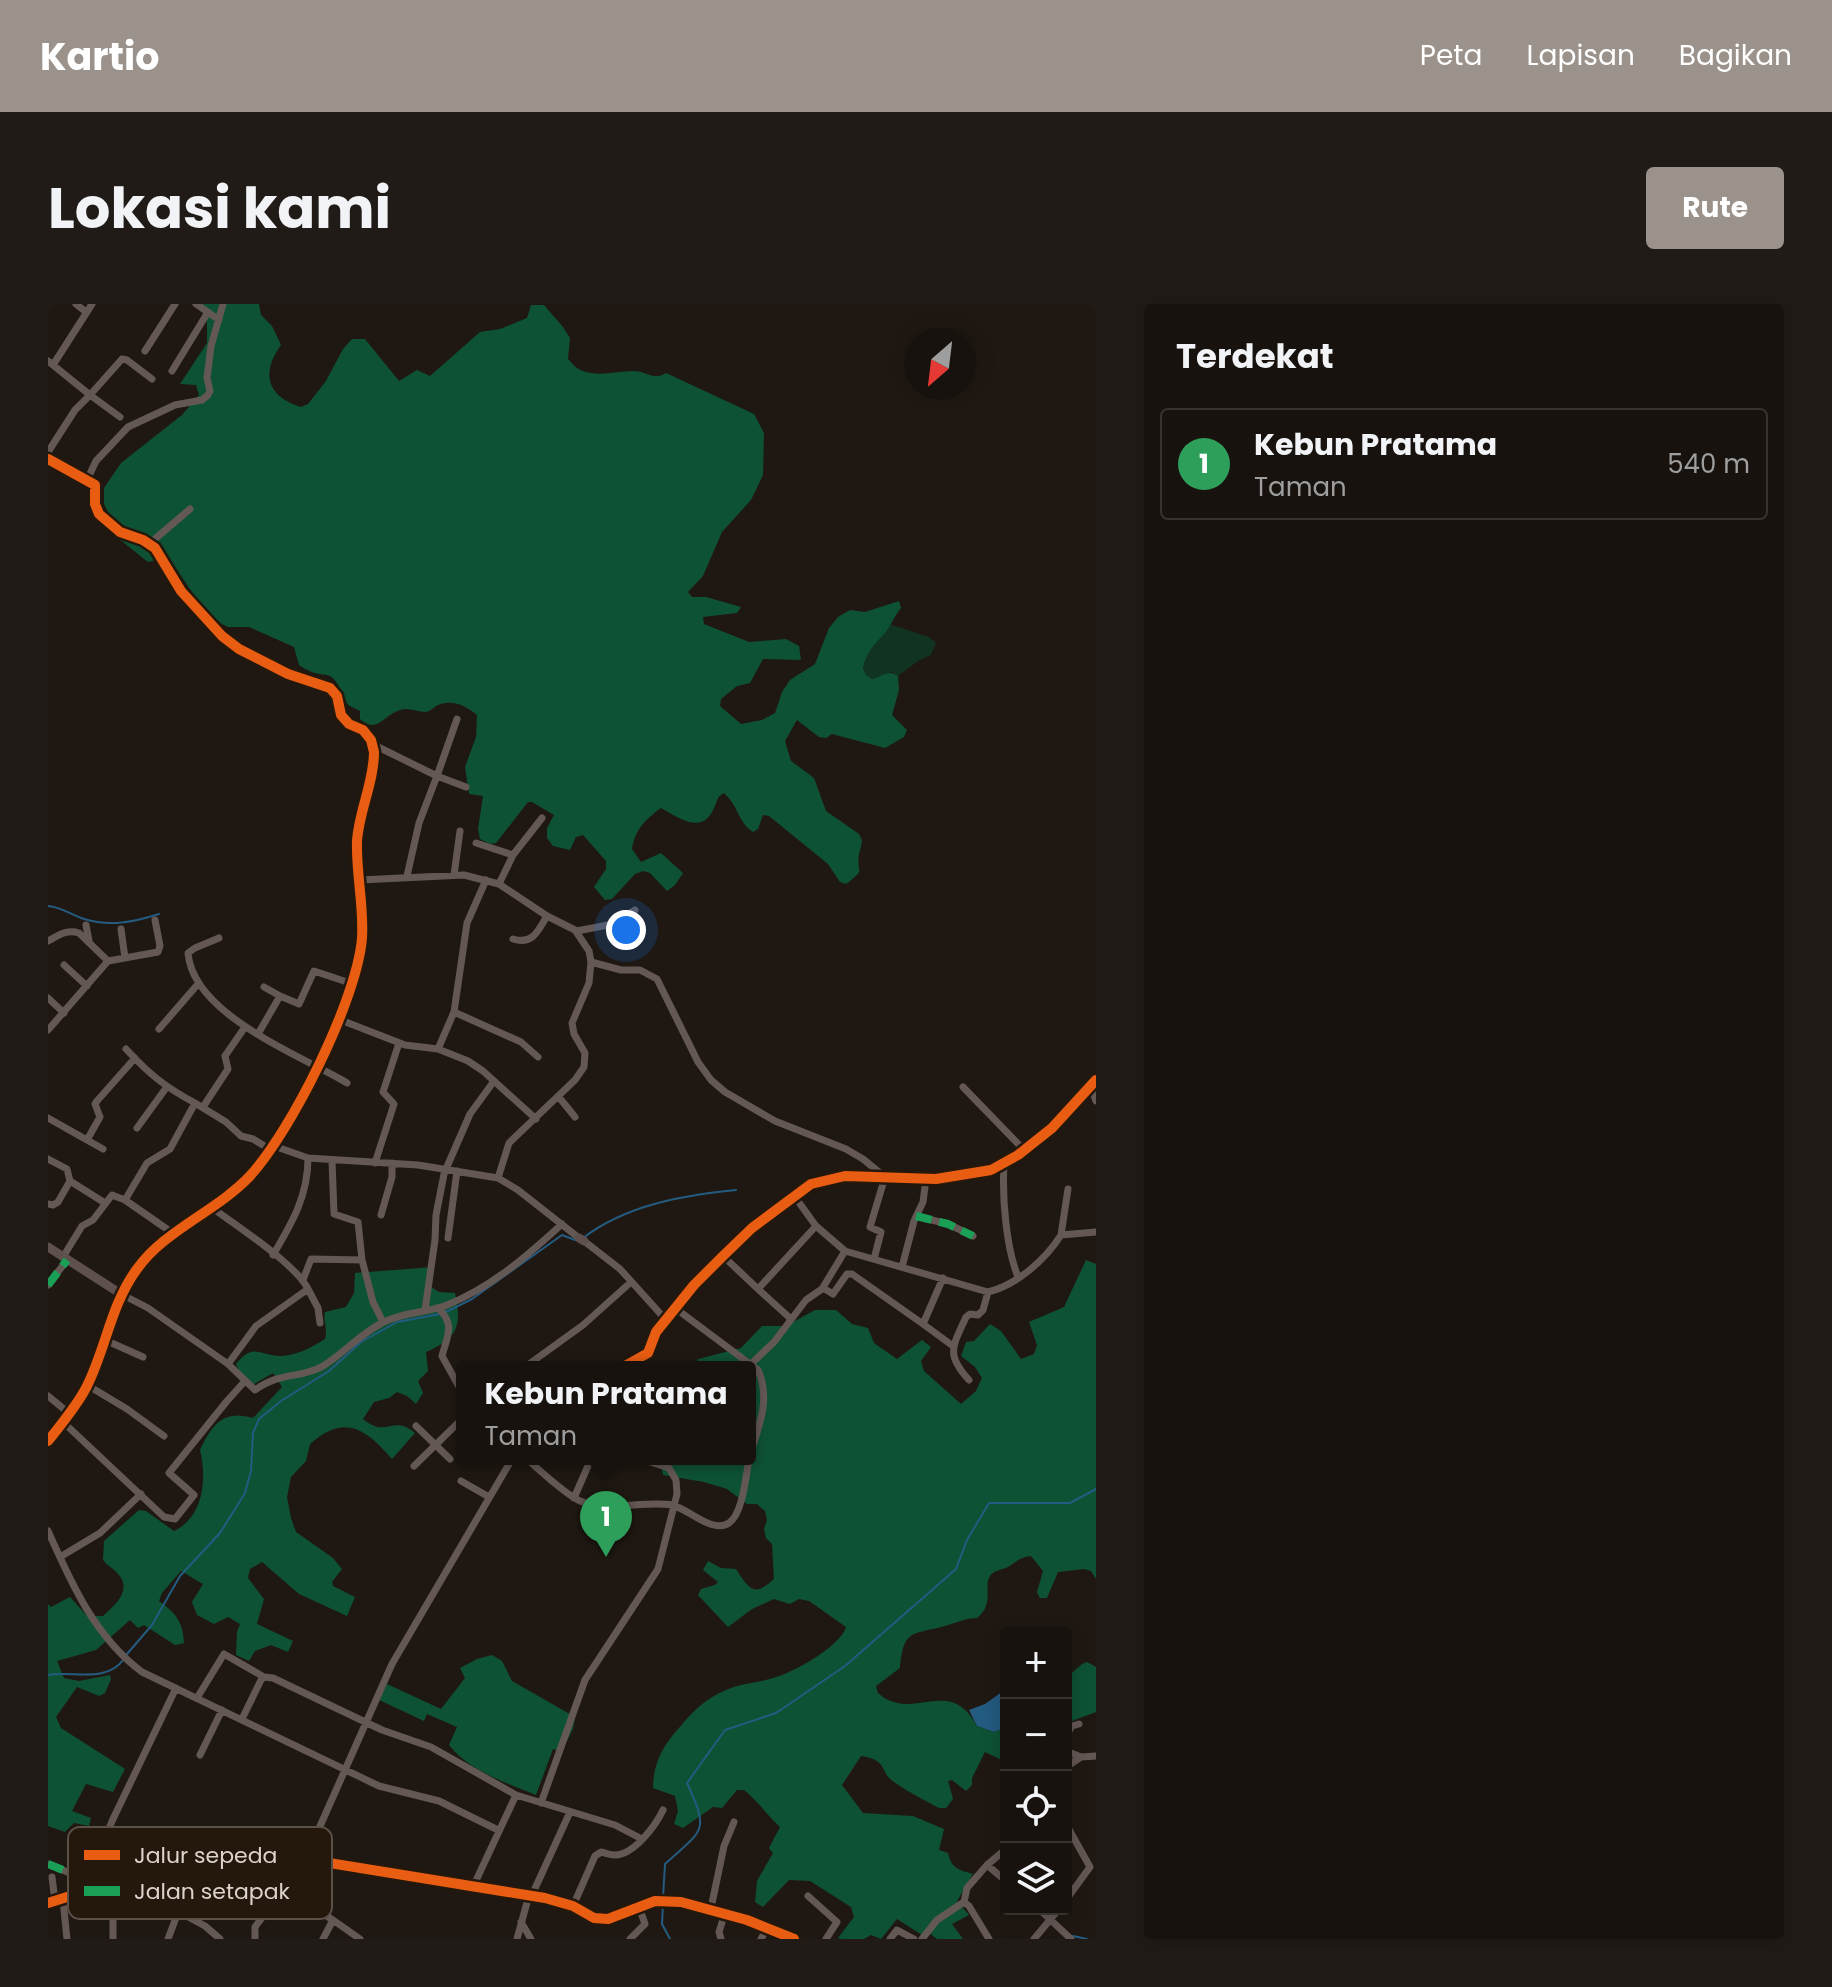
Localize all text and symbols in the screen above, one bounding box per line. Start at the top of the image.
text: Kartio [40,30,159,83]
text: Peta [1420,36,1483,75]
text: Lapisan [1527,36,1635,75]
text: Bagikan [1679,36,1792,75]
button: Rute [1646,167,1784,249]
text: Lokasi kami [48,169,391,248]
north arrow [904,328,976,400]
text: Terdekat [1176,332,1334,380]
text: Kebun Pratama [1254,423,1497,466]
text: 1 [1199,446,1209,482]
text: 540 m [1667,446,1750,482]
text: Taman [1254,469,1347,505]
your location [606,910,646,950]
popup [456,1361,756,1465]
text: Kebun Pratama [484,1372,728,1415]
text: Taman [484,1418,577,1454]
pin: 1 [580,1491,632,1557]
map controls [1000,1627,1072,1915]
button: + [1000,1627,1072,1699]
button: − [1000,1699,1072,1771]
button: locate [1000,1771,1072,1843]
legend [68,1827,332,1919]
text: Jalur sepeda [134,1840,278,1871]
button: layers [1000,1843,1072,1915]
text: Jalan setapak [134,1876,291,1907]

